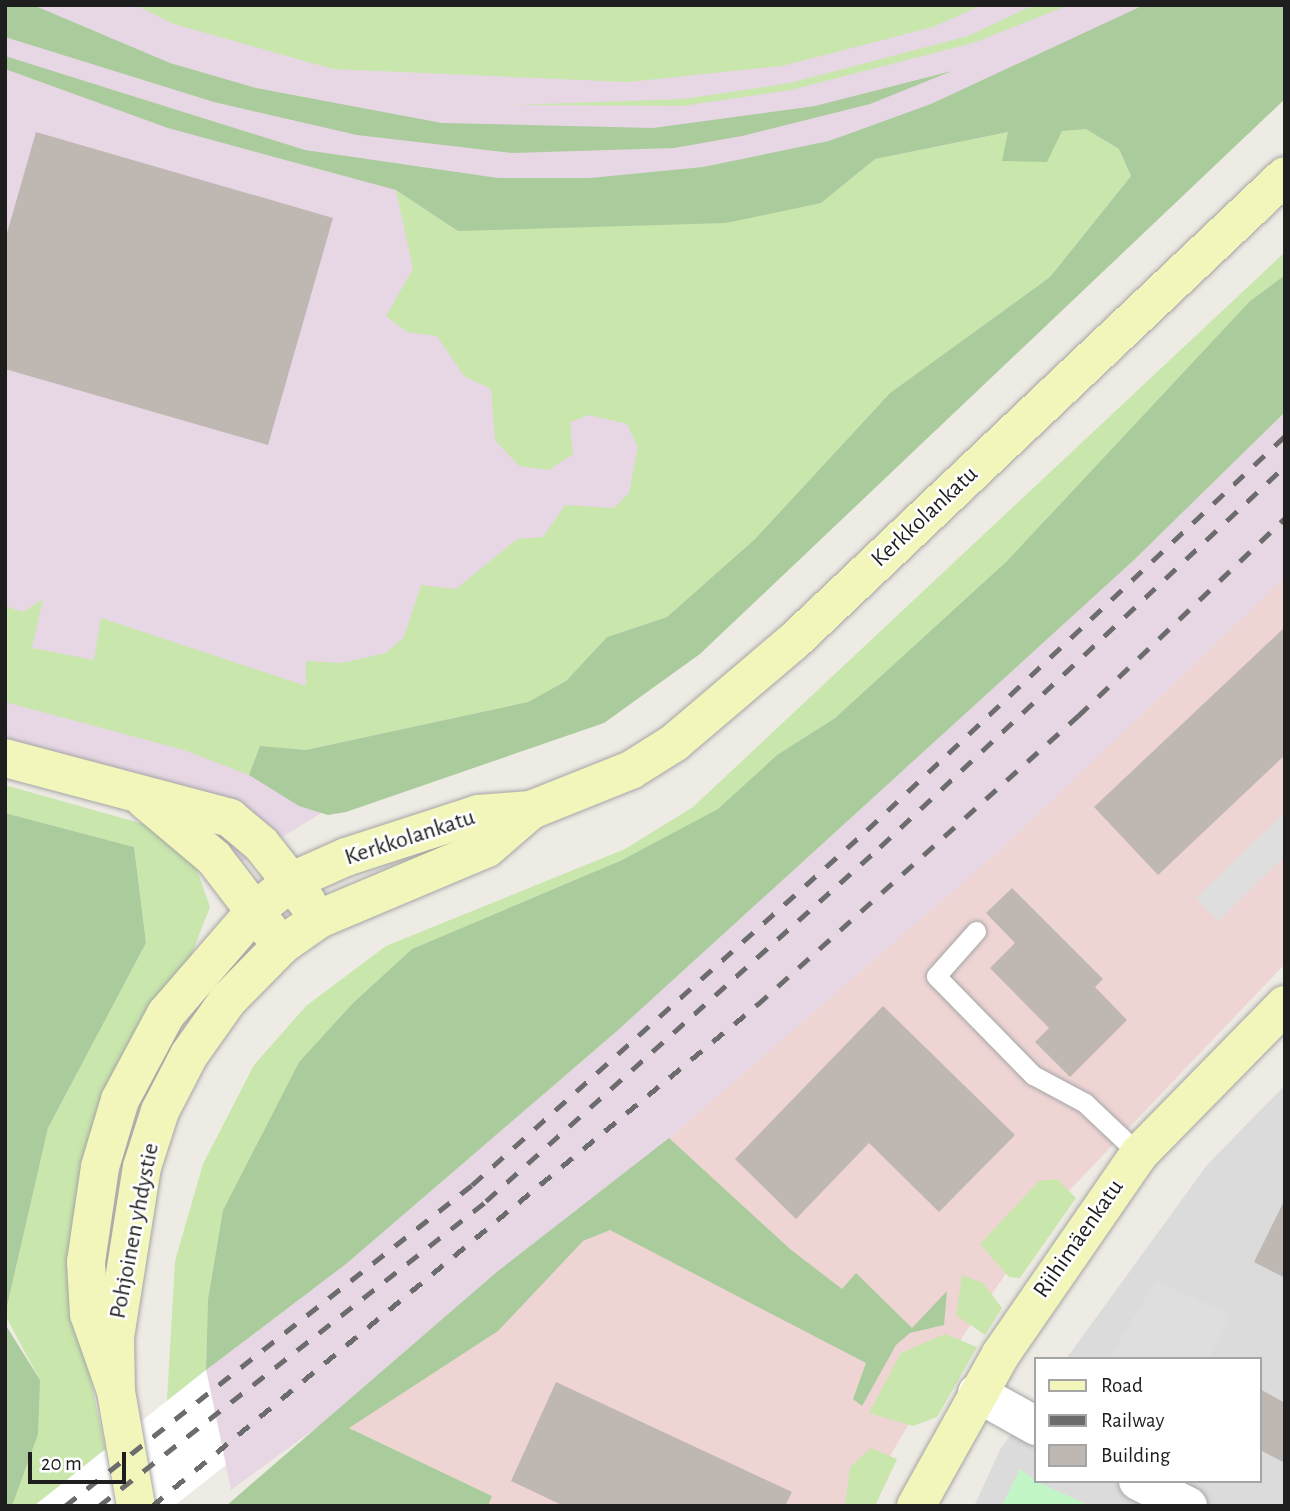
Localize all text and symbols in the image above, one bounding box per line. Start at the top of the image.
street label: Kerkkolankatu [866,460,984,574]
street label: Kerkkolankatu [341,803,479,873]
street label: Pohjoinen yhdystie [104,1141,166,1321]
street label: Riihimäenkatu [1028,1174,1130,1304]
legend [1034,1357,1262,1483]
text: Road [1101,1375,1143,1396]
text: Railway [1101,1410,1164,1431]
scale bar [32,1438,130,1482]
text: Building [1101,1445,1170,1466]
text: 20 m [41,1453,82,1474]

